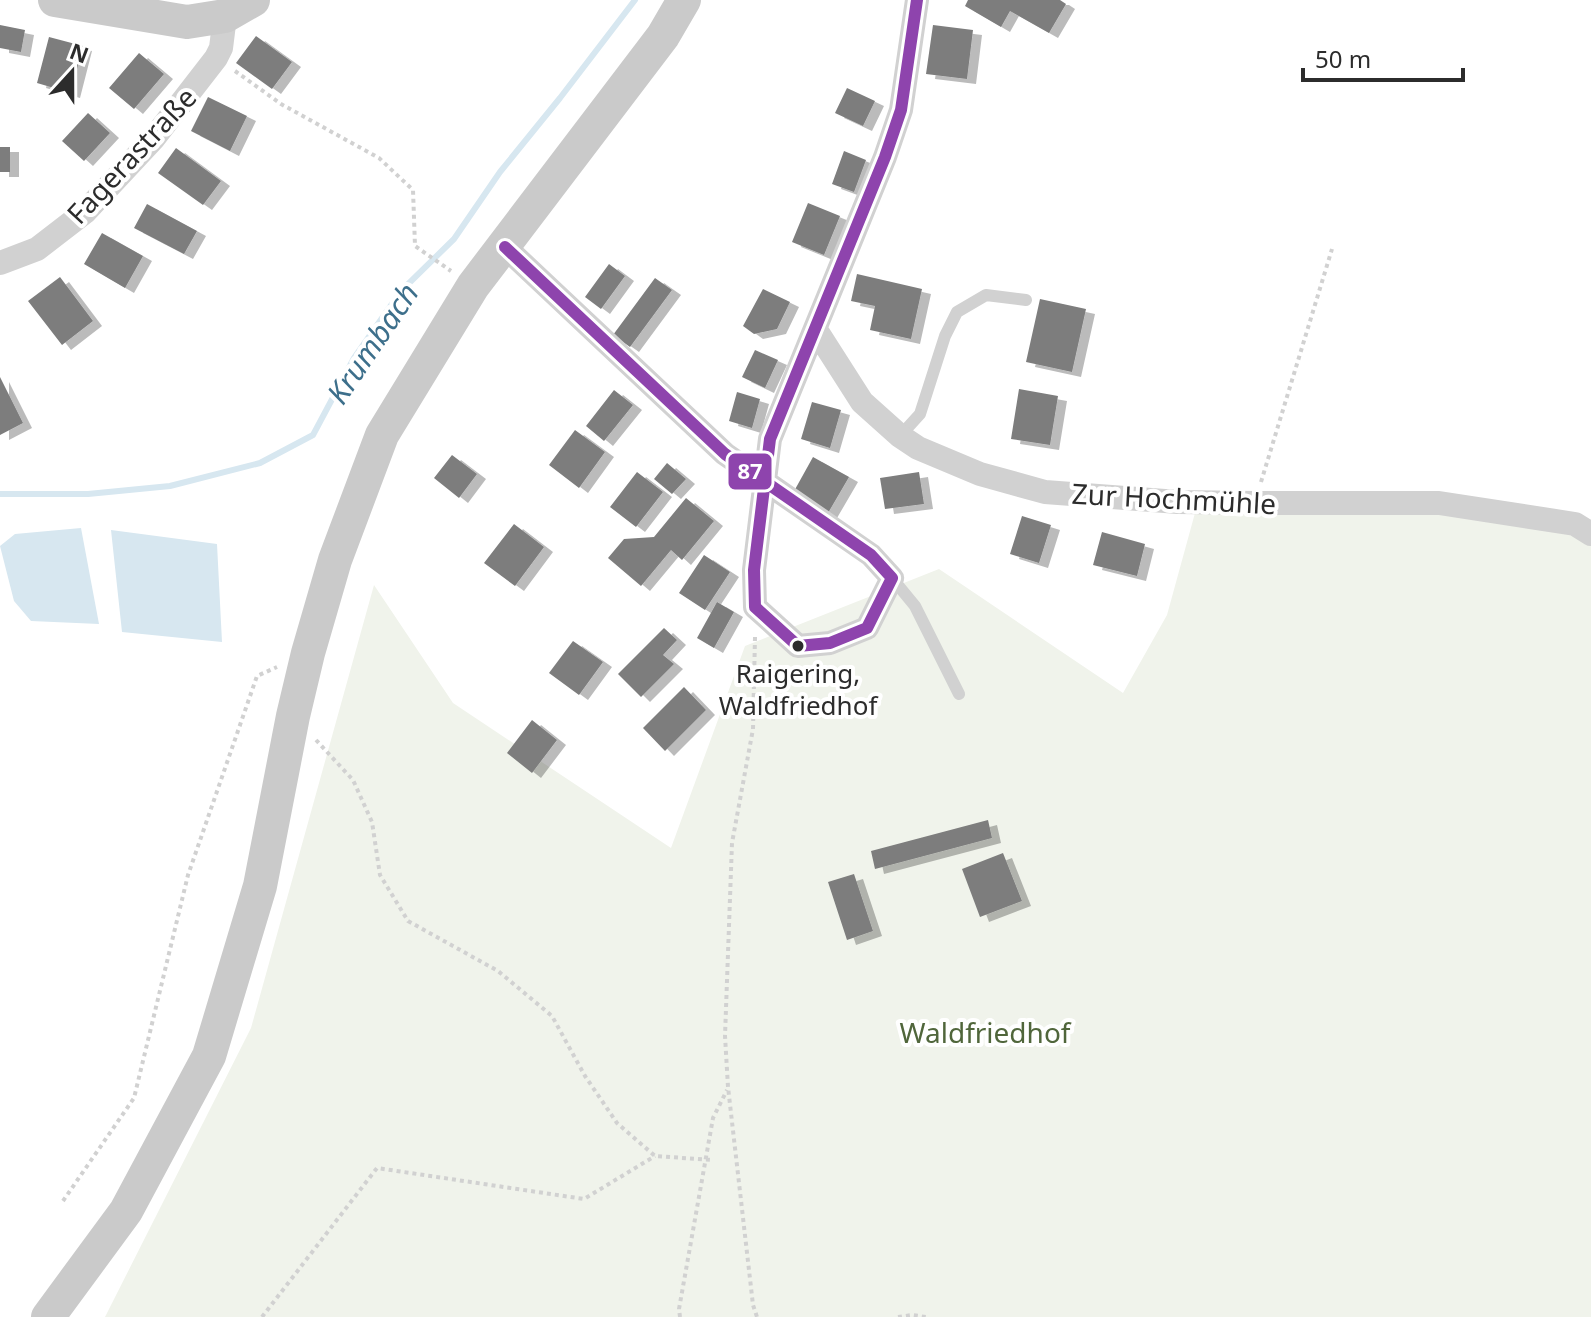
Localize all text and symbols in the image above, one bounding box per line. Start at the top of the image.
north arrow [32,32,112,112]
scale bar [1303,32,1463,82]
text: N [66,35,93,70]
text: 50 m [1315,42,1371,75]
street label: Fagerastraße [58,79,204,231]
water label: Krumbach [316,274,428,412]
line badge: 87 [727,452,773,491]
text: 87 [737,455,763,485]
street label: Zur Hochmühle [1071,474,1277,522]
marker: Raigering, Waldfriedhof [790,638,806,654]
place label: Raigering, Waldfriedhof [719,655,879,723]
park label: Waldfriedhof [900,1013,1072,1051]

